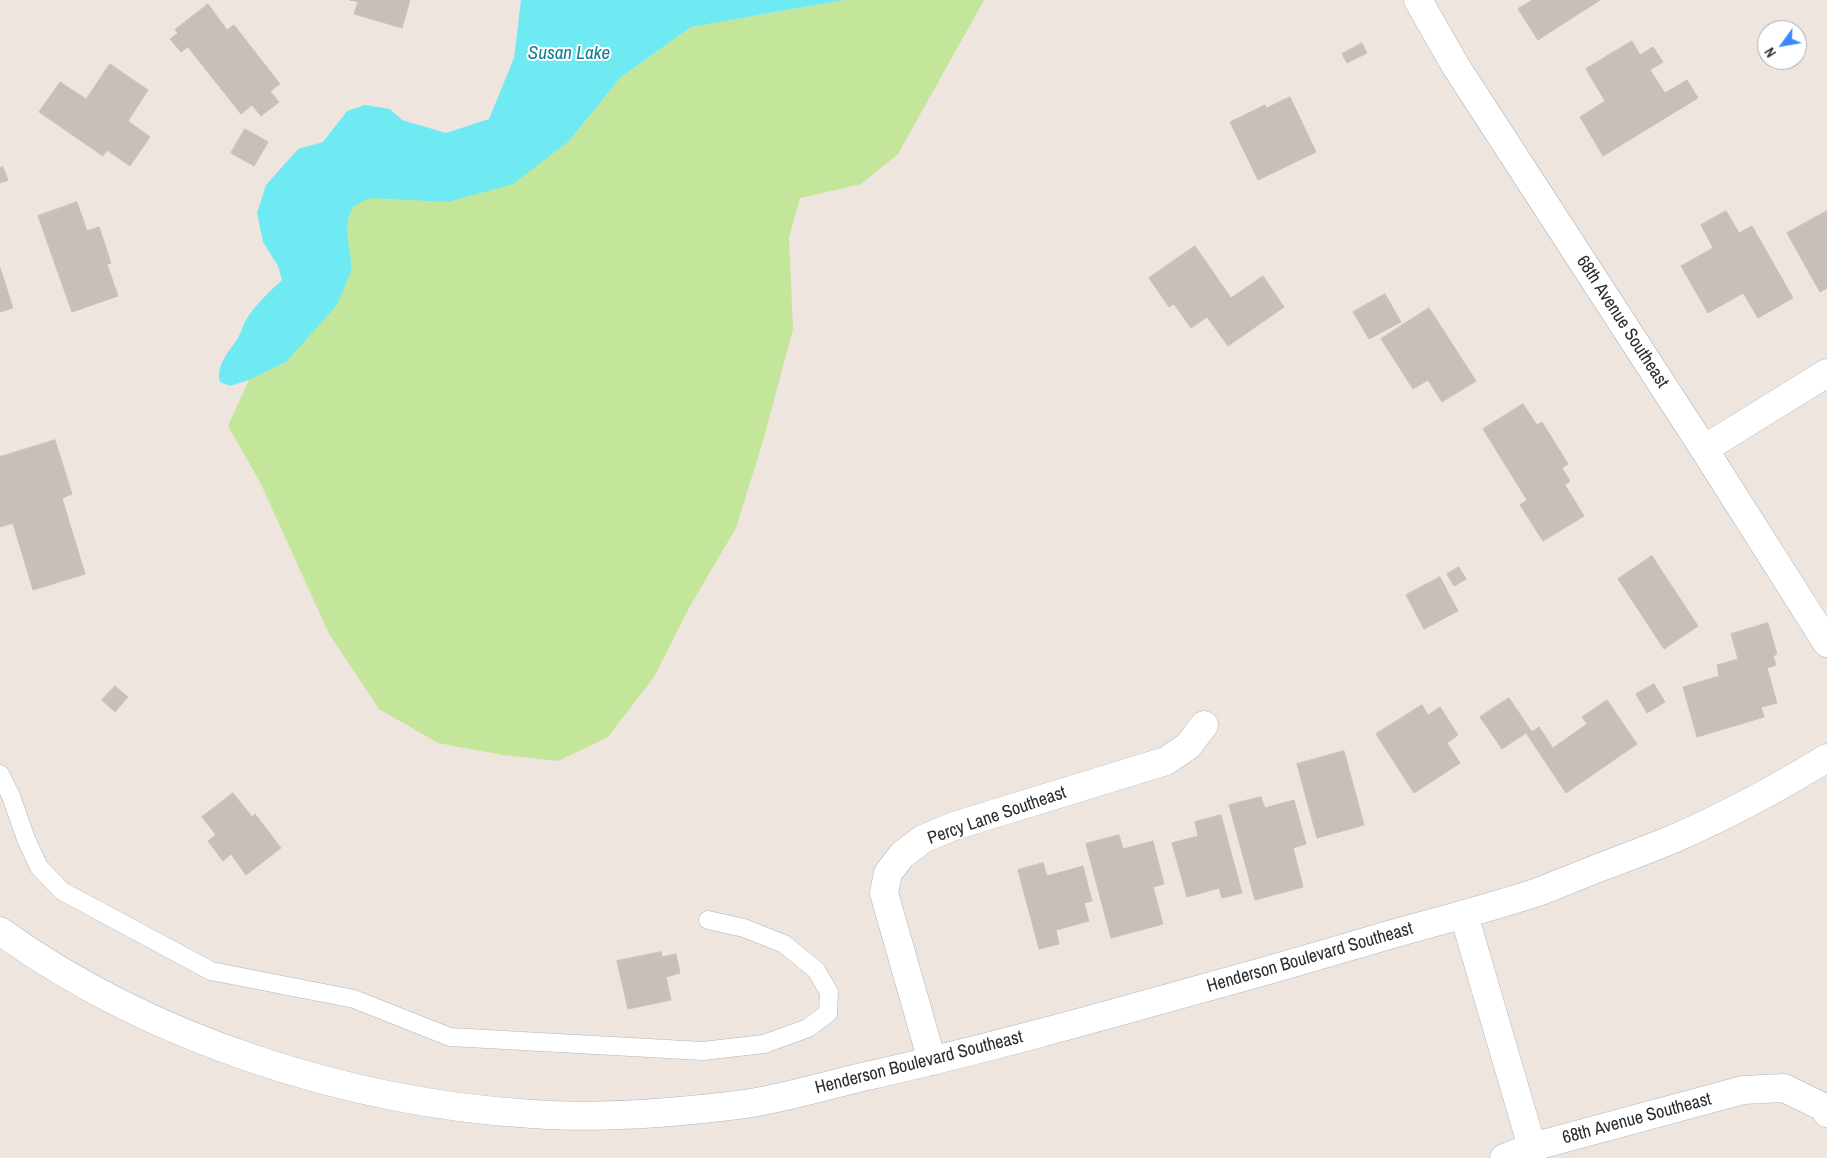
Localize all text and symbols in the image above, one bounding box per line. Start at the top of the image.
north arrow [1757,20,1807,70]
water label: Susan Lake [528,43,610,65]
text: N [1760,44,1780,61]
street label: 68th Avenue Southeast [1571,252,1673,392]
street label: Percy Lane Southeast [925,782,1069,850]
street label: Henderson Boulevard Southeast [1204,918,1416,998]
street label: Henderson Boulevard Southeast [813,1027,1025,1099]
street label: 68th Avenue Southeast [1560,1089,1714,1149]

